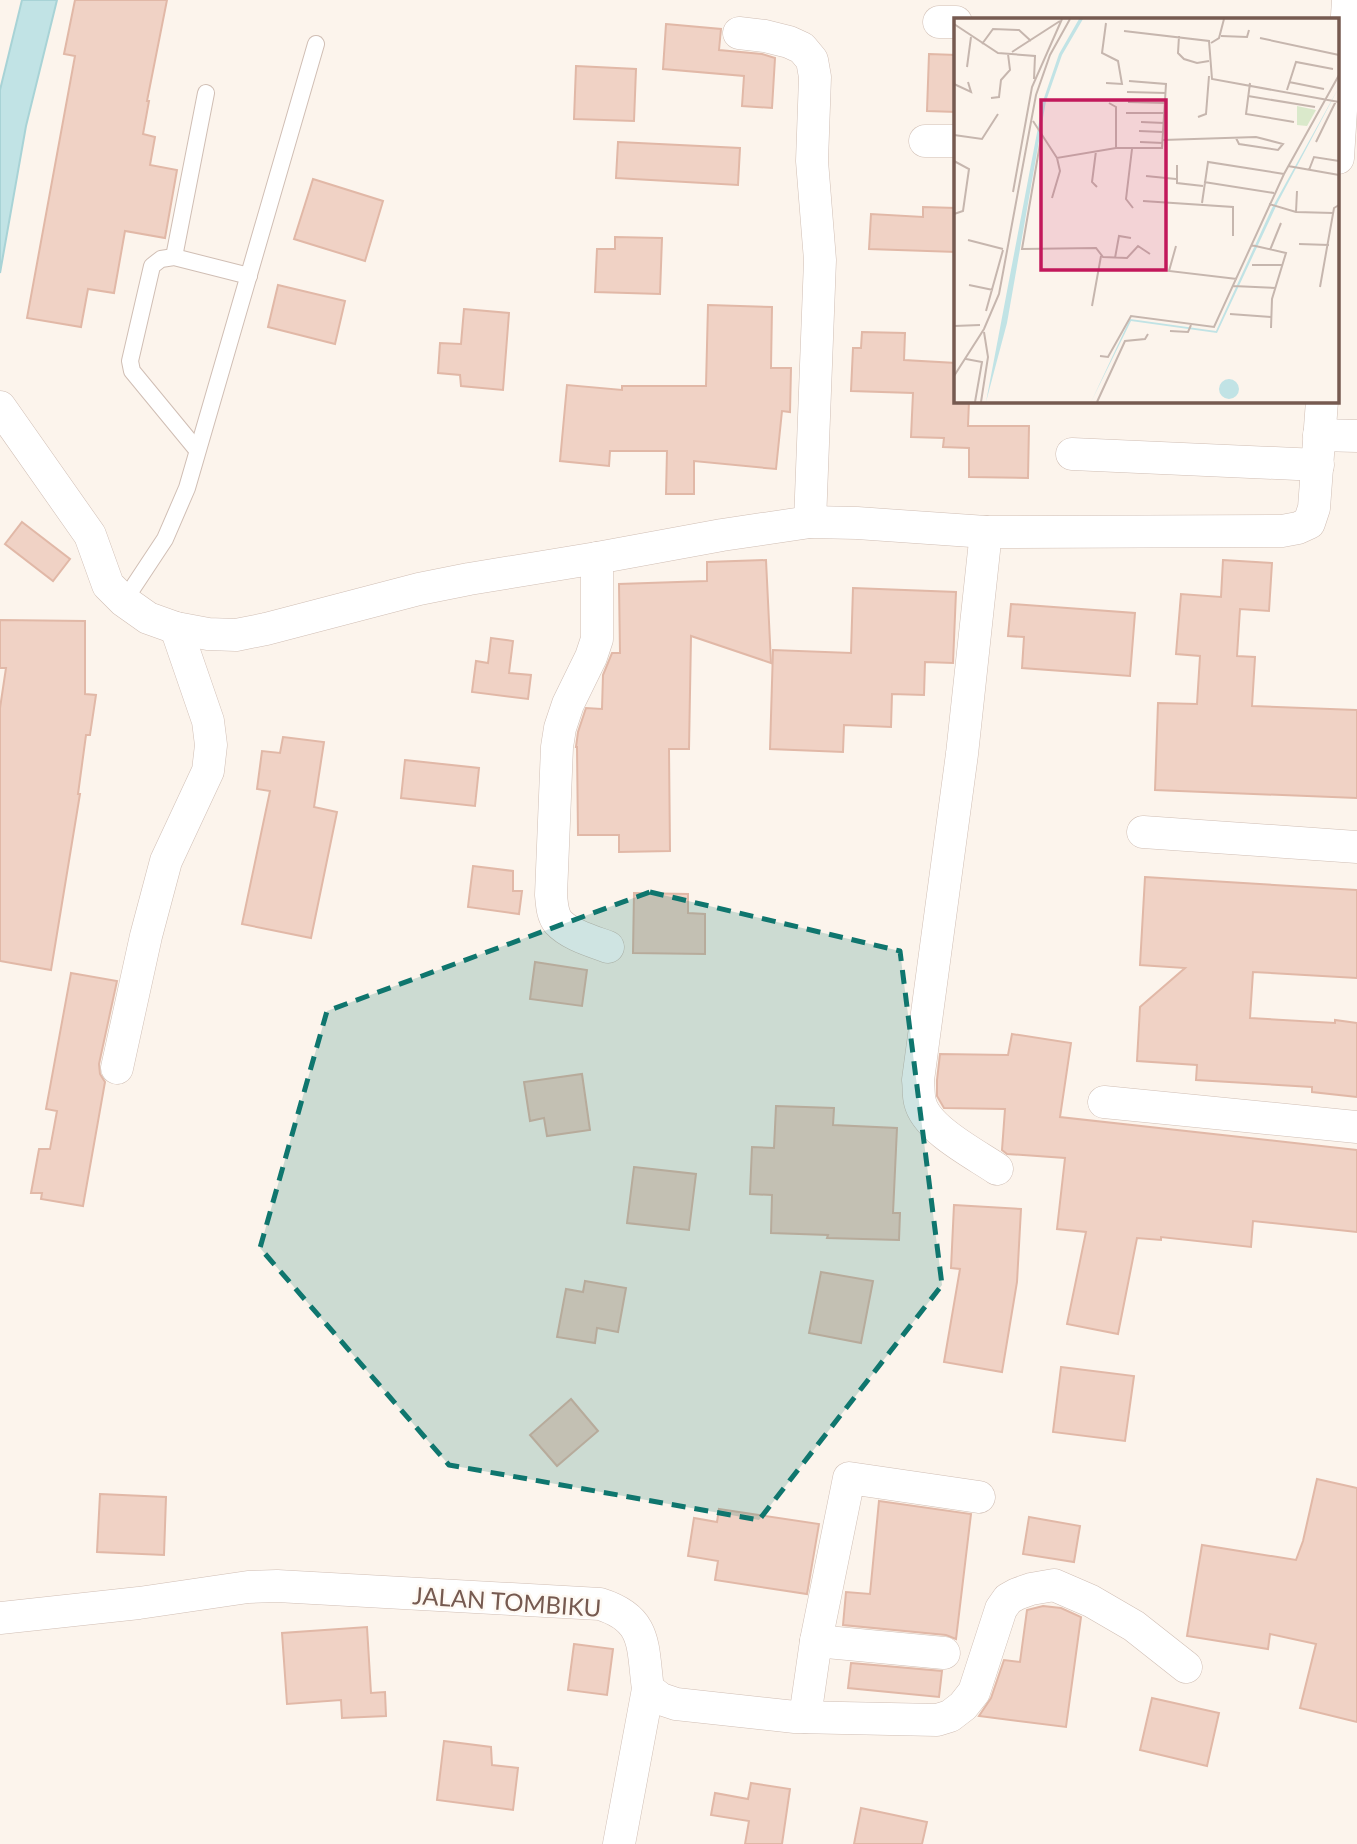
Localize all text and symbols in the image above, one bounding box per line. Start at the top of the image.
inset map [954,18,1340,402]
street label: JALAN TOMBIKU [412,1580,602,1622]

